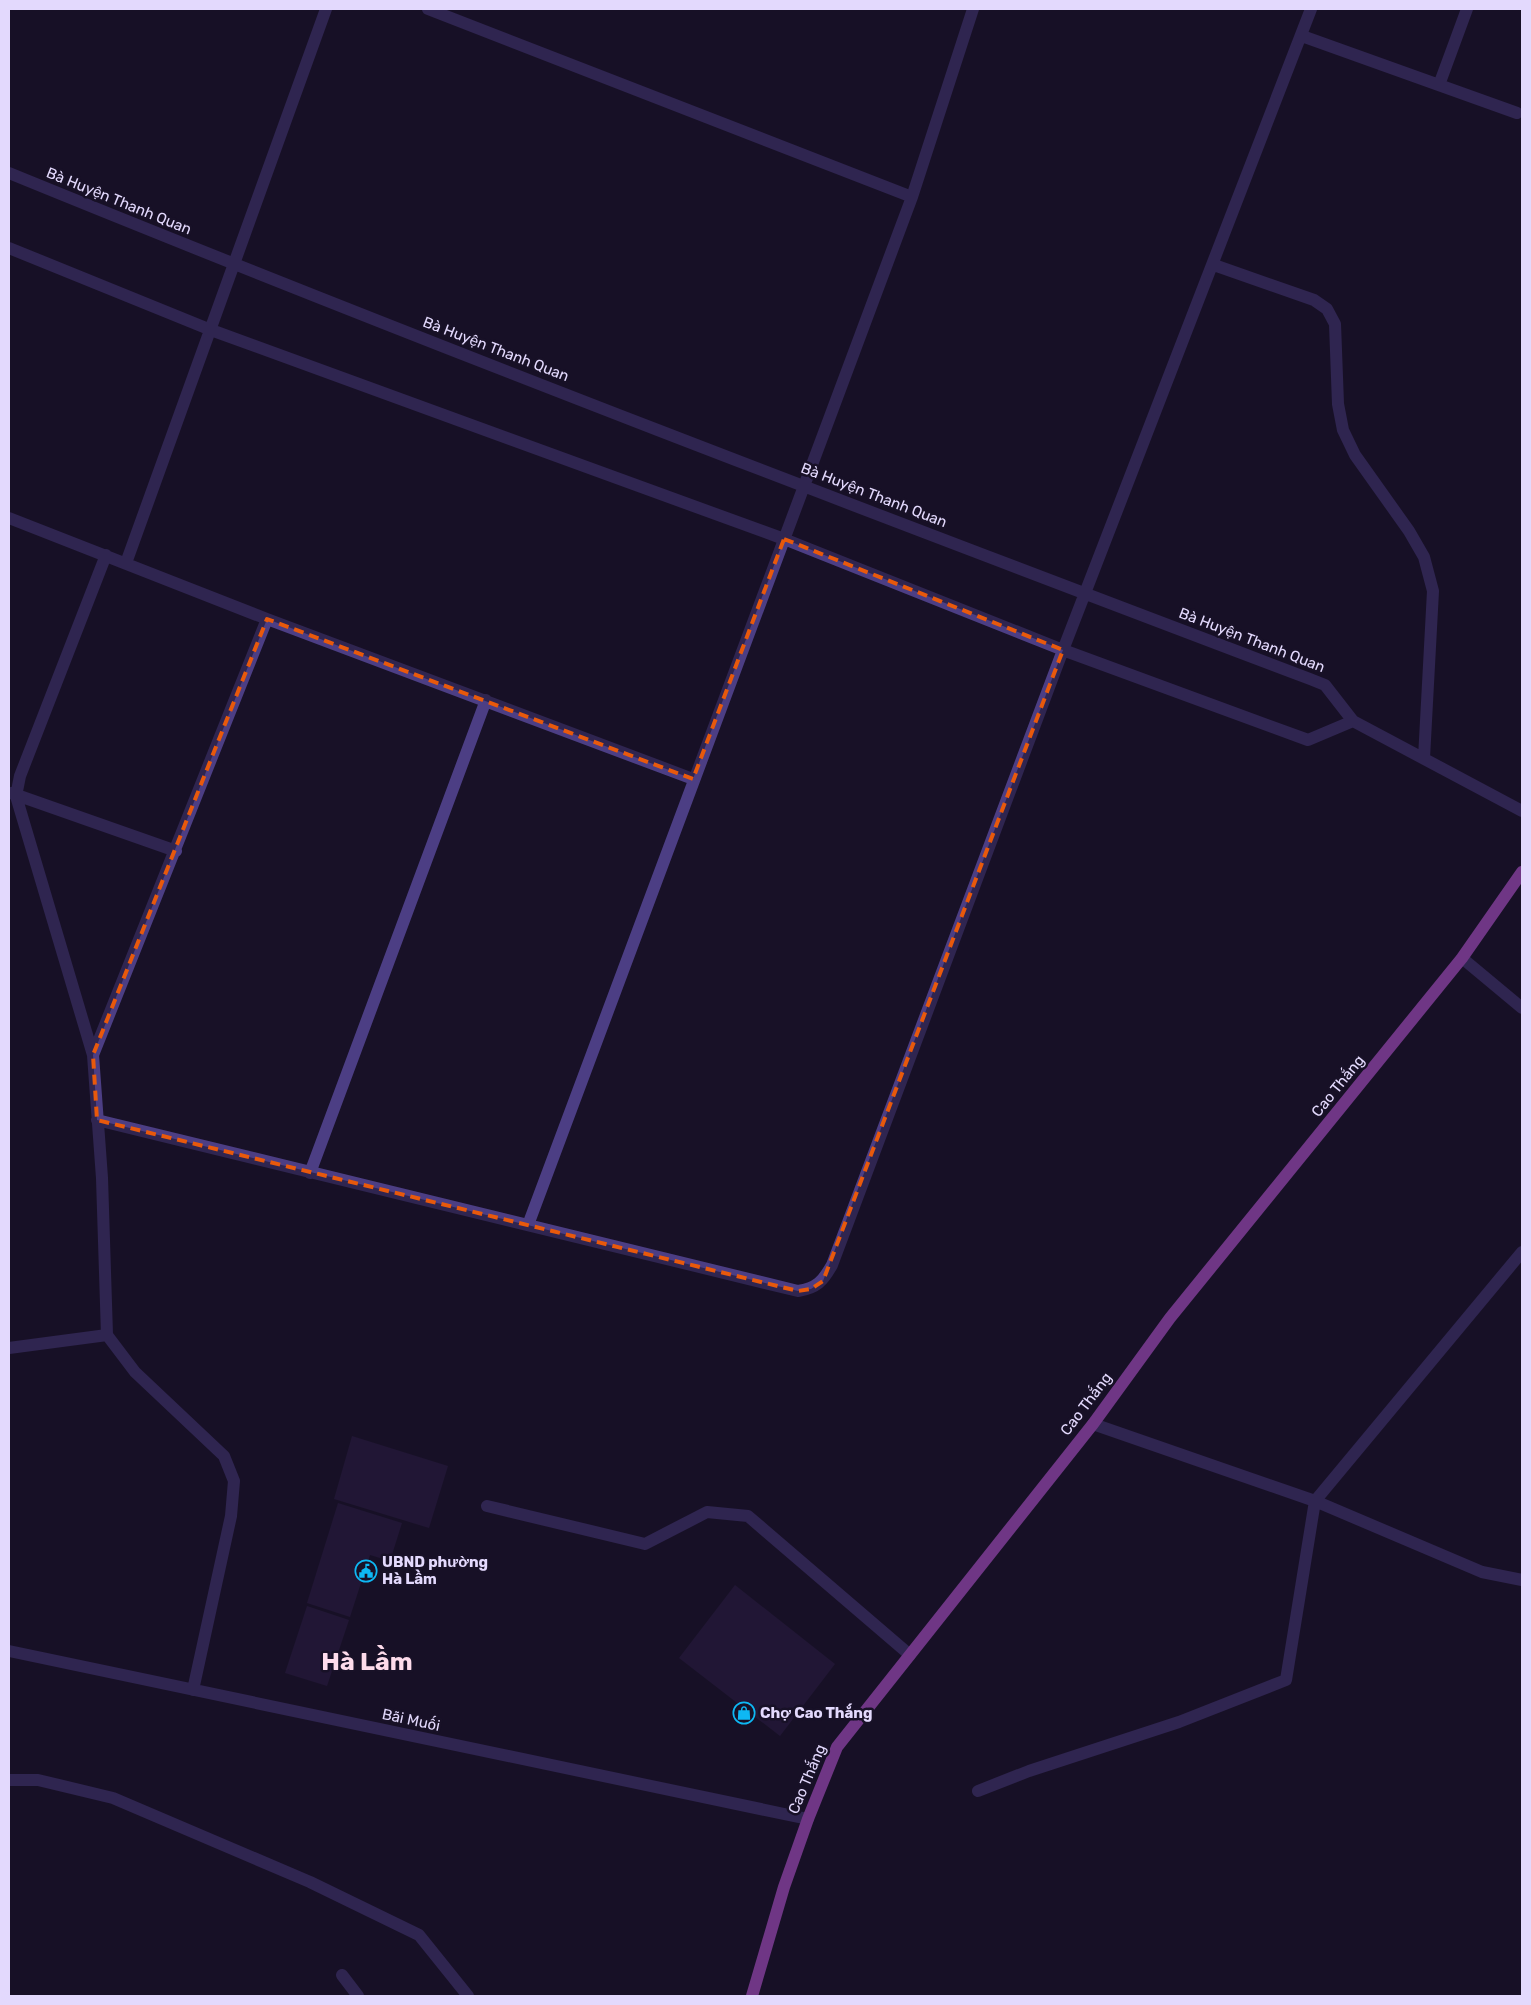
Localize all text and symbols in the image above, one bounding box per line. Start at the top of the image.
street label: Bà Huyện Thanh Quan [44,164,194,238]
street label: Bà Huyện Thanh Quan [420,313,572,385]
street label: Bà Huyện Thanh Quan [798,459,950,531]
street label: Bà Huyện Thanh Quan [1176,604,1328,676]
street label: Cao Thắng [1308,1051,1368,1120]
street label: Cao Thắng [1056,1369,1115,1439]
place label: UBND phường Hà Lầm [382,1553,488,1588]
public building icon: UBND phường Hà Lầm [354,1559,378,1583]
district label: Hà Lầm [321,1645,413,1676]
shop icon: Chợ Cao Thắng [732,1701,756,1725]
place label: Chợ Cao Thắng [760,1703,873,1722]
street label: Bãi Muối [380,1705,442,1735]
street label: Cao Thắng [784,1741,830,1817]

